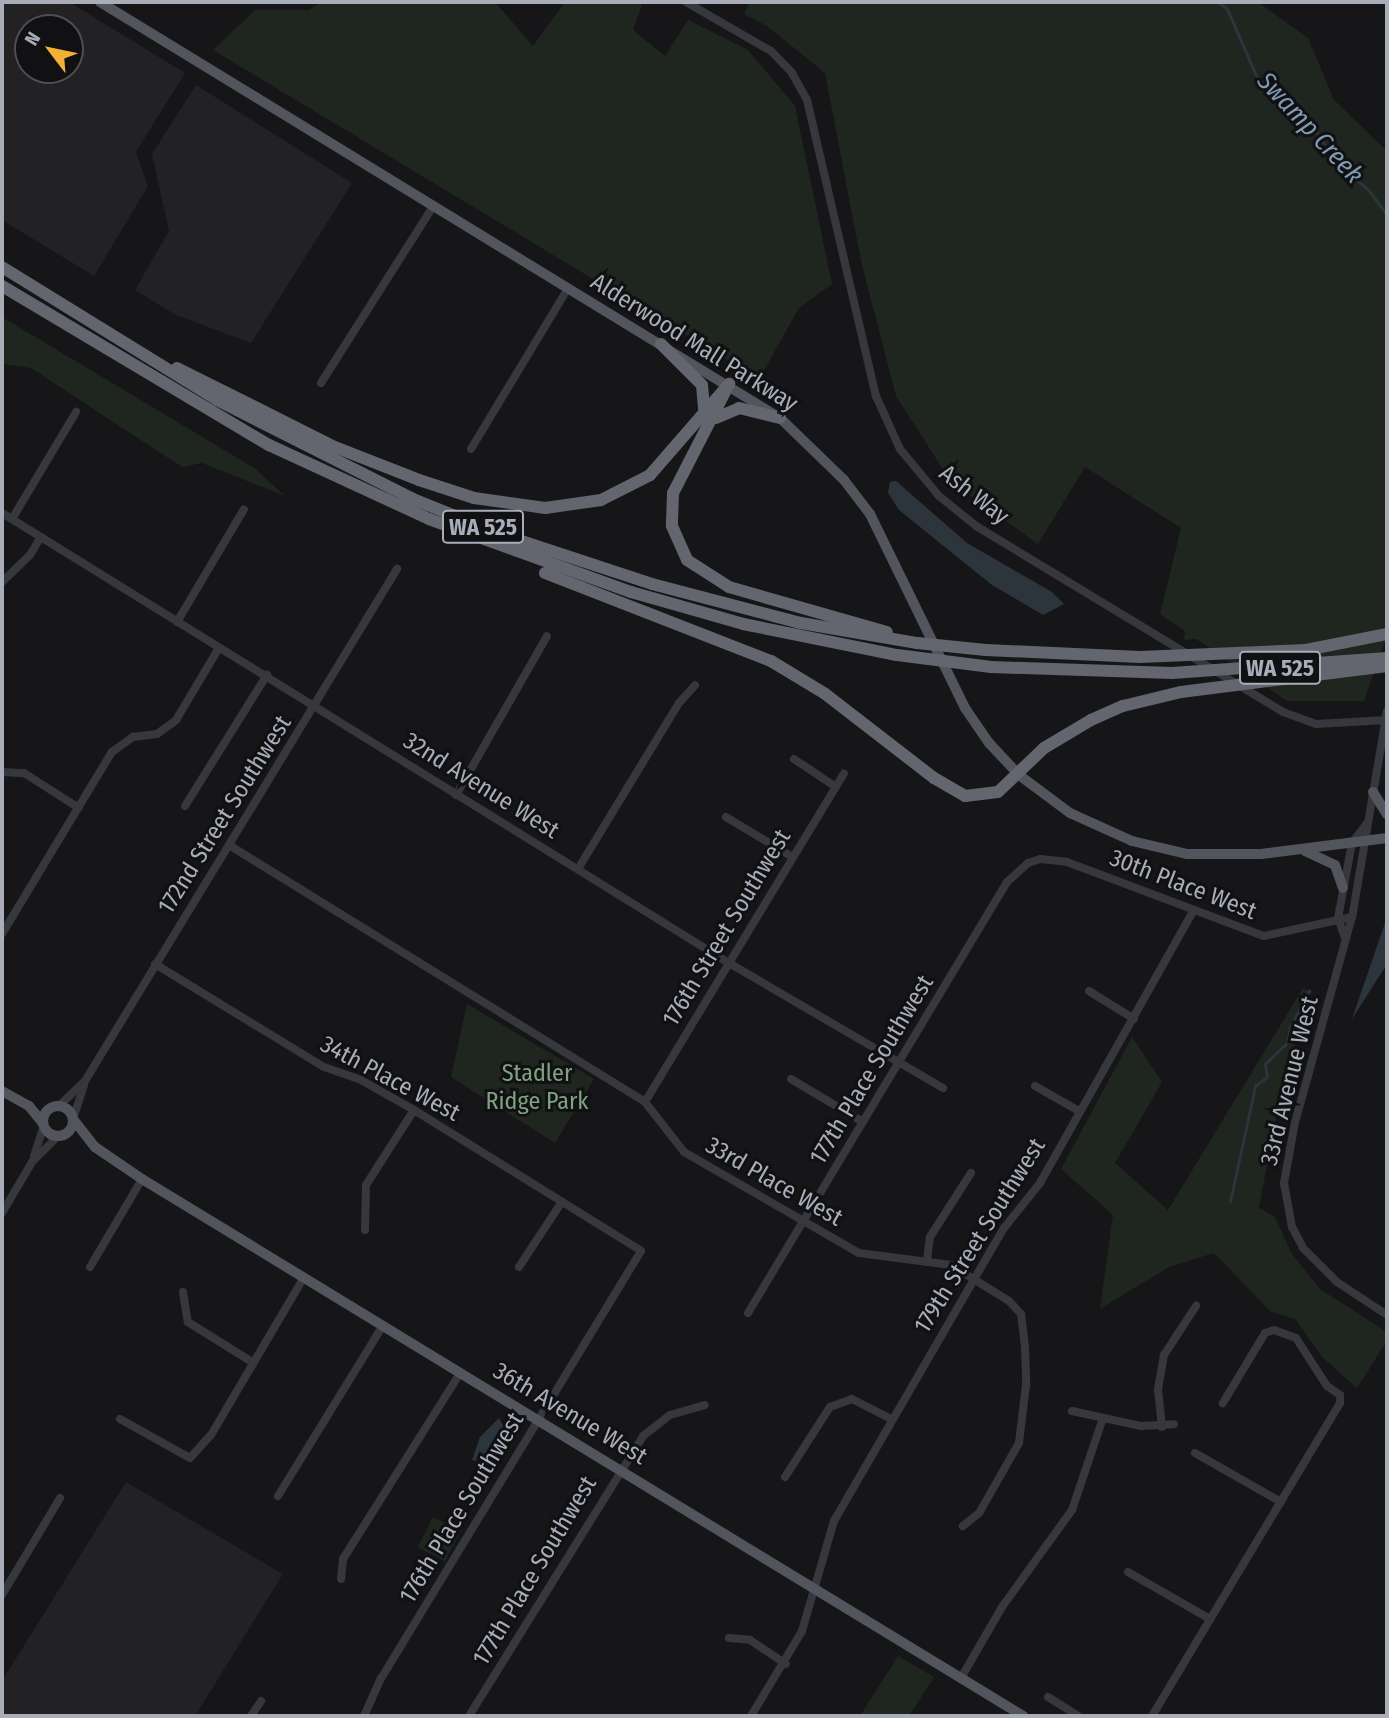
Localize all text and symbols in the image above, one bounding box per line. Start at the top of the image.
north arrow [14,14,84,84]
text: N [20,28,45,50]
water label: Swamp Creek [1250,66,1370,190]
street label: Alderwood Mall Parkway [585,268,803,418]
street label: Ash Way [933,459,1015,531]
road number: WA 525 [441,508,525,547]
road number: WA 525 [1238,648,1322,688]
street label: 172nd Street Southwest [152,710,298,920]
street label: 32nd Avenue West [398,727,564,845]
street label: 176th Street Southwest [657,824,797,1032]
street label: 30th Place West [1106,844,1260,926]
street label: 177th Place Southwest [804,970,940,1170]
street label: 33rd Avenue West [1255,993,1325,1169]
street label: 34th Place West [315,1030,465,1128]
park label: Stadler Ridge Park [485,1060,589,1116]
street label: 33rd Place West [700,1131,848,1233]
street label: 179th Street Southwest [908,1133,1052,1339]
street label: 36th Avenue West [488,1357,652,1471]
street label: 176th Place Southwest [394,1407,530,1609]
street label: 177th Place Southwest [467,1471,603,1671]

